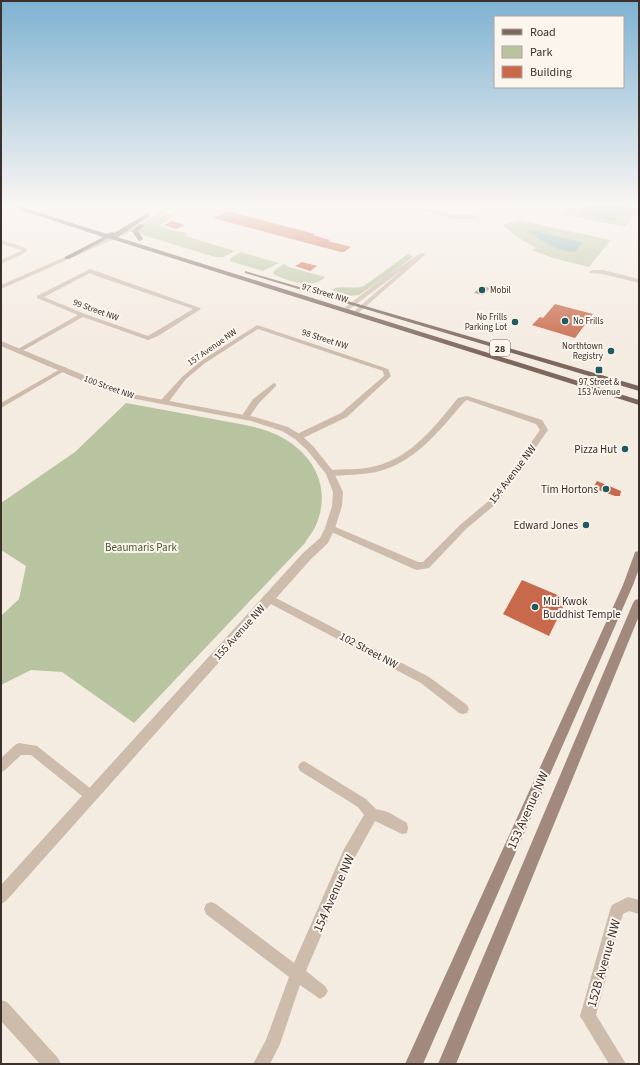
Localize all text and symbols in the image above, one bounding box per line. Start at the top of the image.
legend [494,16,624,88]
text: Road [530,24,556,41]
text: Park [530,44,552,61]
text: Building [530,64,572,81]
street label: 97 Street NW [300,280,350,307]
place label: Mobil [490,284,511,297]
marker: Mobil [477,285,487,295]
street label: 99 Street NW [71,296,121,325]
place label: No Frills Parking Lot [465,311,507,334]
place label: No Frills [573,315,604,328]
marker: No Frills [560,316,570,326]
marker: No Frills Parking Lot [510,317,520,327]
street label: 157 Avenue NW [185,326,240,369]
street label: 98 Street NW [300,326,350,353]
road number: 28 [490,340,510,356]
place label: Northtown Registry [562,340,604,363]
marker: Northtown Registry [606,346,616,356]
marker: 97 Street & 153 Avenue [594,365,604,375]
street label: 100 Street NW [82,372,136,403]
place label: 97 Street & 153 Avenue [578,376,621,399]
street label: 154 Avenue NW [485,441,540,507]
place label: Pizza Hut [574,442,617,457]
marker: Pizza Hut [620,444,630,454]
place label: Tim Hortons [541,482,598,497]
marker: Tim Hortons [601,484,611,494]
place label: Edward Jones [514,518,578,533]
marker: Edward Jones [581,520,591,530]
park label: Beaumaris Park [105,540,177,555]
place label: Mui Kwok Buddhist Temple [543,594,621,622]
street label: 155 Avenue NW [210,601,269,664]
marker: Mui Kwok Buddhist Temple [530,602,540,612]
street label: 102 Street NW [337,629,401,672]
street label: 153 Avenue NW [503,769,553,852]
street label: 154 Avenue NW [309,852,359,935]
street label: 152B Avenue NW [583,917,625,1009]

